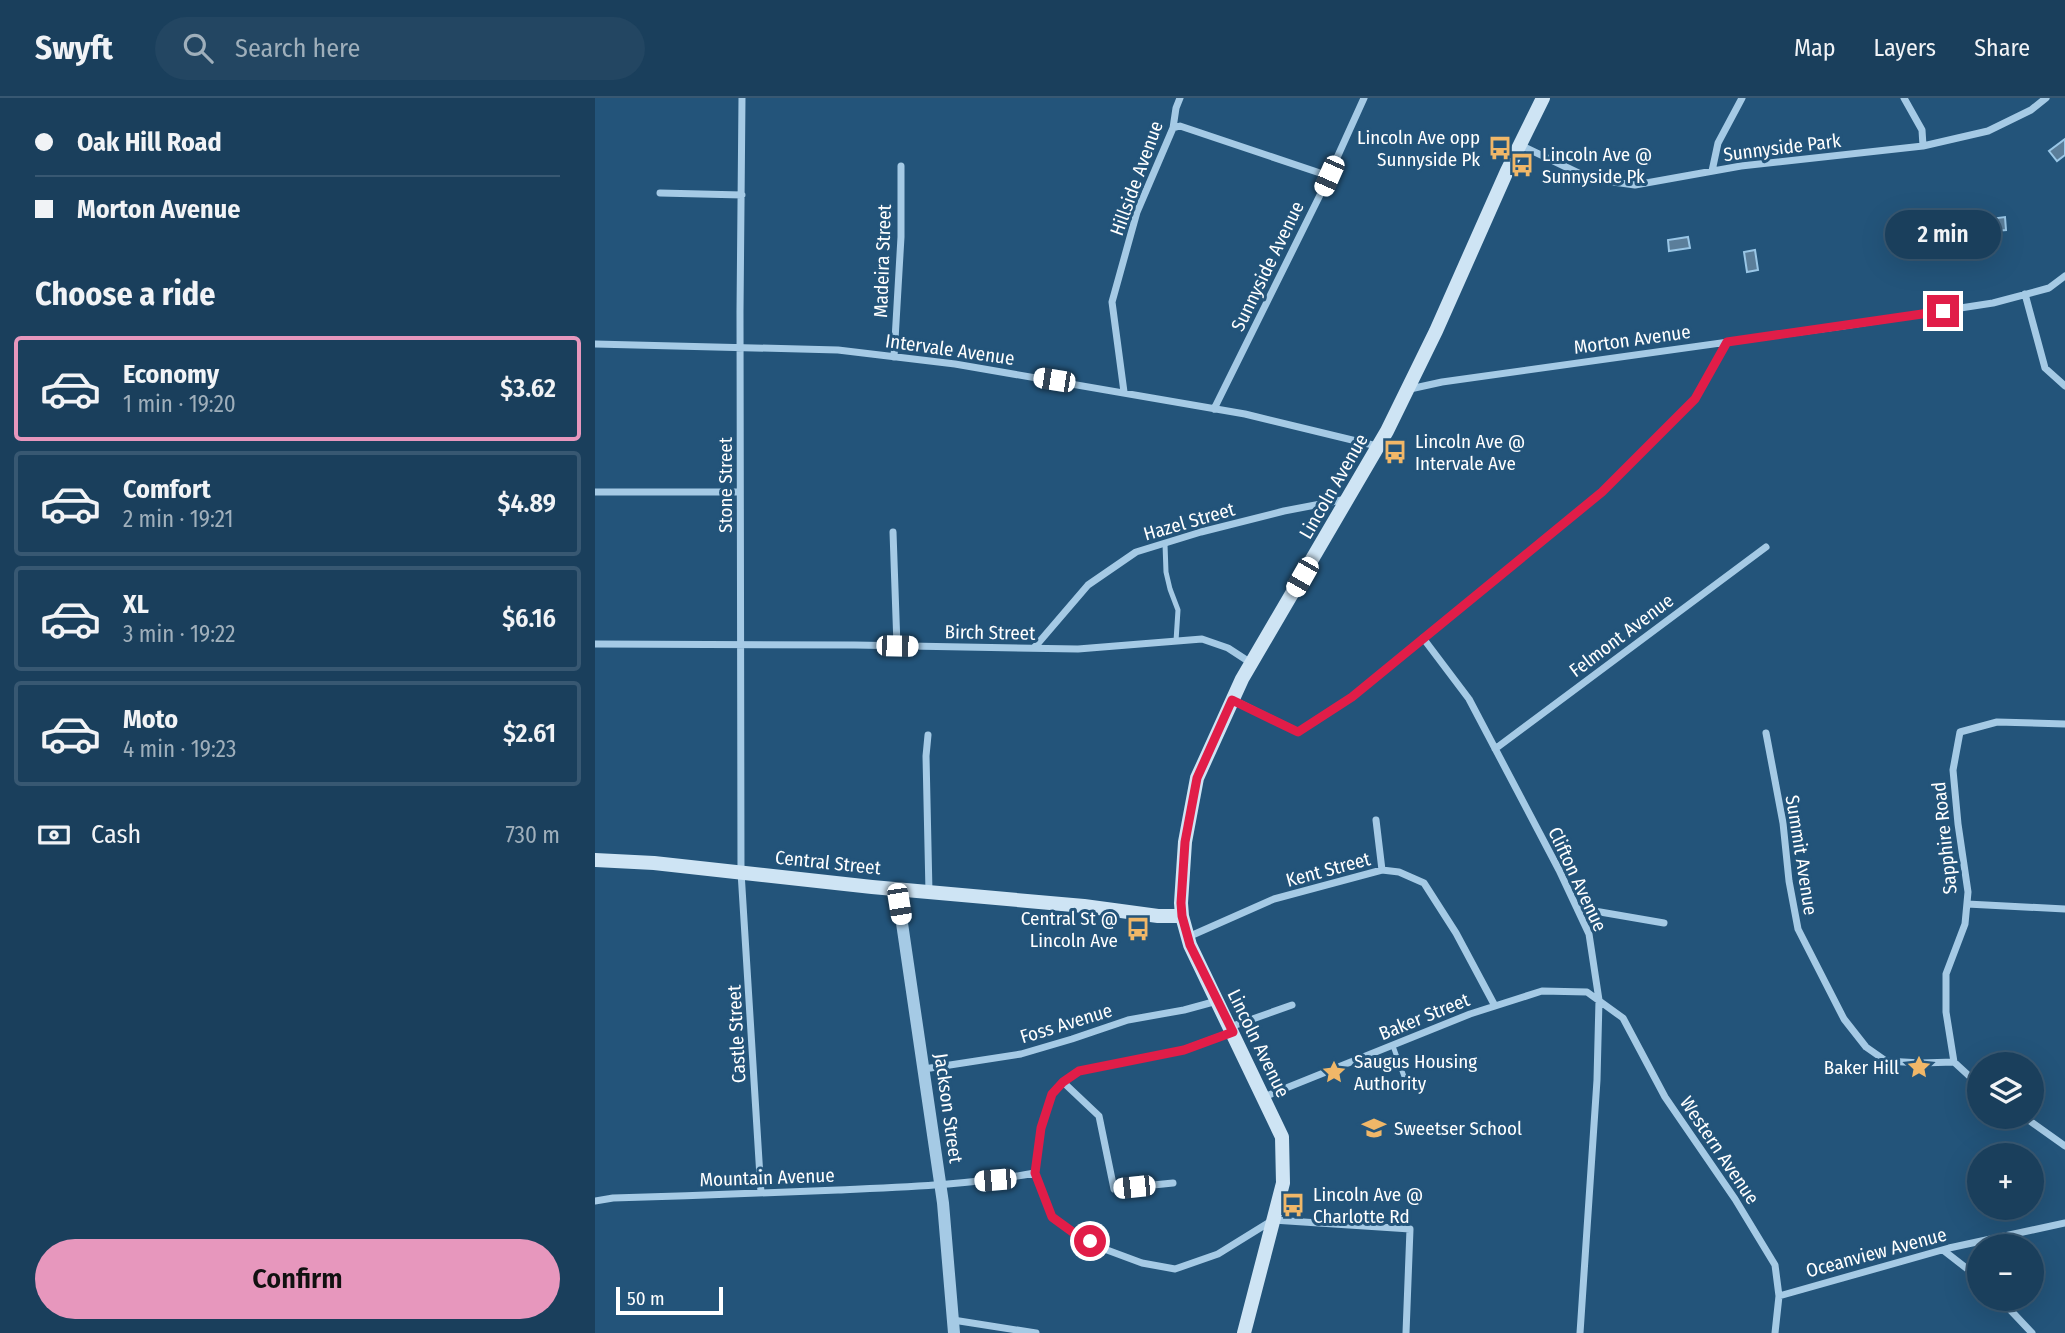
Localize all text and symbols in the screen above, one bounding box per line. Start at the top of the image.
search box [155,17,645,80]
text: Swyft [35,28,113,68]
icon: search [179,29,217,67]
text: Search here [235,33,360,64]
text: Map [1794,34,1836,62]
text: Layers [1874,34,1936,62]
text: Share [1974,34,2030,62]
street label: Hillside Avenue [1105,118,1168,239]
place label: Lincoln Ave opp Sunnyside Pk [1357,126,1480,171]
text: Oak Hill Road [77,127,222,158]
street label: Sunnyside Park [1722,129,1842,166]
bus stop icon: Lincoln Ave opp Sunnyside Pk [1486,134,1514,162]
place label: Lincoln Ave @ Sunnyside Pk [1542,143,1652,188]
bus stop icon: Lincoln Ave @ Sunnyside Pk [1508,151,1536,179]
car [1311,153,1348,199]
text: Morton Avenue [77,194,240,225]
street label: Sunnyside Avenue [1226,198,1309,335]
street label: Madeira Street [869,203,896,318]
callout: 2 min [1885,209,2001,258]
text: 2 min [1917,220,1969,248]
text: Choose a ride [35,275,216,313]
route end [1927,295,1959,327]
street label: Morton Avenue [1572,320,1692,359]
street label: Intervale Avenue [884,329,1016,370]
icon: car [39,357,102,420]
text: Economy [123,359,219,390]
car [1032,366,1077,394]
text: $3.62 [500,373,556,404]
text: 1 min · 19:20 [123,390,236,418]
street label: Lincoln Avenue [1294,430,1373,543]
place label: Lincoln Ave @ Intervale Ave [1415,430,1525,475]
street label: Stone Street [714,436,737,533]
bus stop icon: Lincoln Ave @ Intervale Ave [1381,438,1409,466]
icon: car [39,472,102,535]
text: Comfort [123,474,211,505]
text: $4.89 [498,488,556,519]
street label: Hazel Street [1141,497,1238,545]
text: 2 min · 19:21 [123,505,233,533]
car [1283,554,1322,600]
icon: car [39,587,102,650]
text: XL [123,589,149,620]
street label: Felmont Avenue [1565,589,1678,682]
text: $6.16 [502,603,556,634]
text: 3 min · 19:22 [123,620,235,648]
street label: Birch Street [944,620,1036,645]
car [876,635,919,657]
icon: car [39,702,102,765]
text: Moto [123,704,178,735]
text: $2.61 [503,718,556,749]
text: 4 min · 19:23 [123,735,236,763]
street label: Sapphire Road [1927,781,1962,895]
street label: Summit Avenue [1781,793,1822,917]
icon: cash [35,816,73,854]
text: Cash [91,819,141,850]
text: 730 m [505,821,560,849]
street label: Clifton Avenue [1543,823,1612,935]
street label: Central Street [774,846,883,880]
street label: Kent Street [1283,847,1374,892]
car [886,882,913,926]
place label: Central St @ Lincoln Ave [1021,907,1118,952]
bus stop icon: Central St @ Lincoln Ave [1124,915,1152,943]
street label: Castle Street [722,984,751,1084]
street label: Lincoln Avenue [1222,985,1295,1101]
street label: Baker Street [1376,988,1474,1045]
street label: Foss Avenue [1017,999,1115,1048]
place label: Saugus Housing Authority [1354,1050,1477,1095]
street label: Jackson Street [929,1052,968,1165]
map controls [1967,1052,2044,1311]
button: layers [1967,1052,2044,1129]
place icon: Baker Hill [1905,1053,1933,1081]
place label: Baker Hill [1824,1056,1899,1079]
place icon: Saugus Housing Authority [1320,1058,1348,1086]
street label: Western Avenue [1675,1092,1764,1209]
school or university icon: Sweetser School [1360,1114,1388,1142]
place label: Sweetser School [1394,1117,1522,1140]
button: + [1967,1143,2044,1220]
street label: Mountain Avenue [699,1164,835,1191]
car [974,1168,1017,1192]
car [1113,1174,1156,1200]
place label: Lincoln Ave @ Charlotte Rd [1313,1183,1423,1228]
bus stop icon: Lincoln Ave @ Charlotte Rd [1279,1191,1307,1219]
street label: Oceanview Avenue [1803,1223,1949,1282]
route start [1074,1225,1106,1257]
button: − [1967,1234,2044,1311]
button: Confirm [35,1239,560,1319]
scale bar [616,1284,723,1316]
text: 50 m [627,1287,665,1310]

